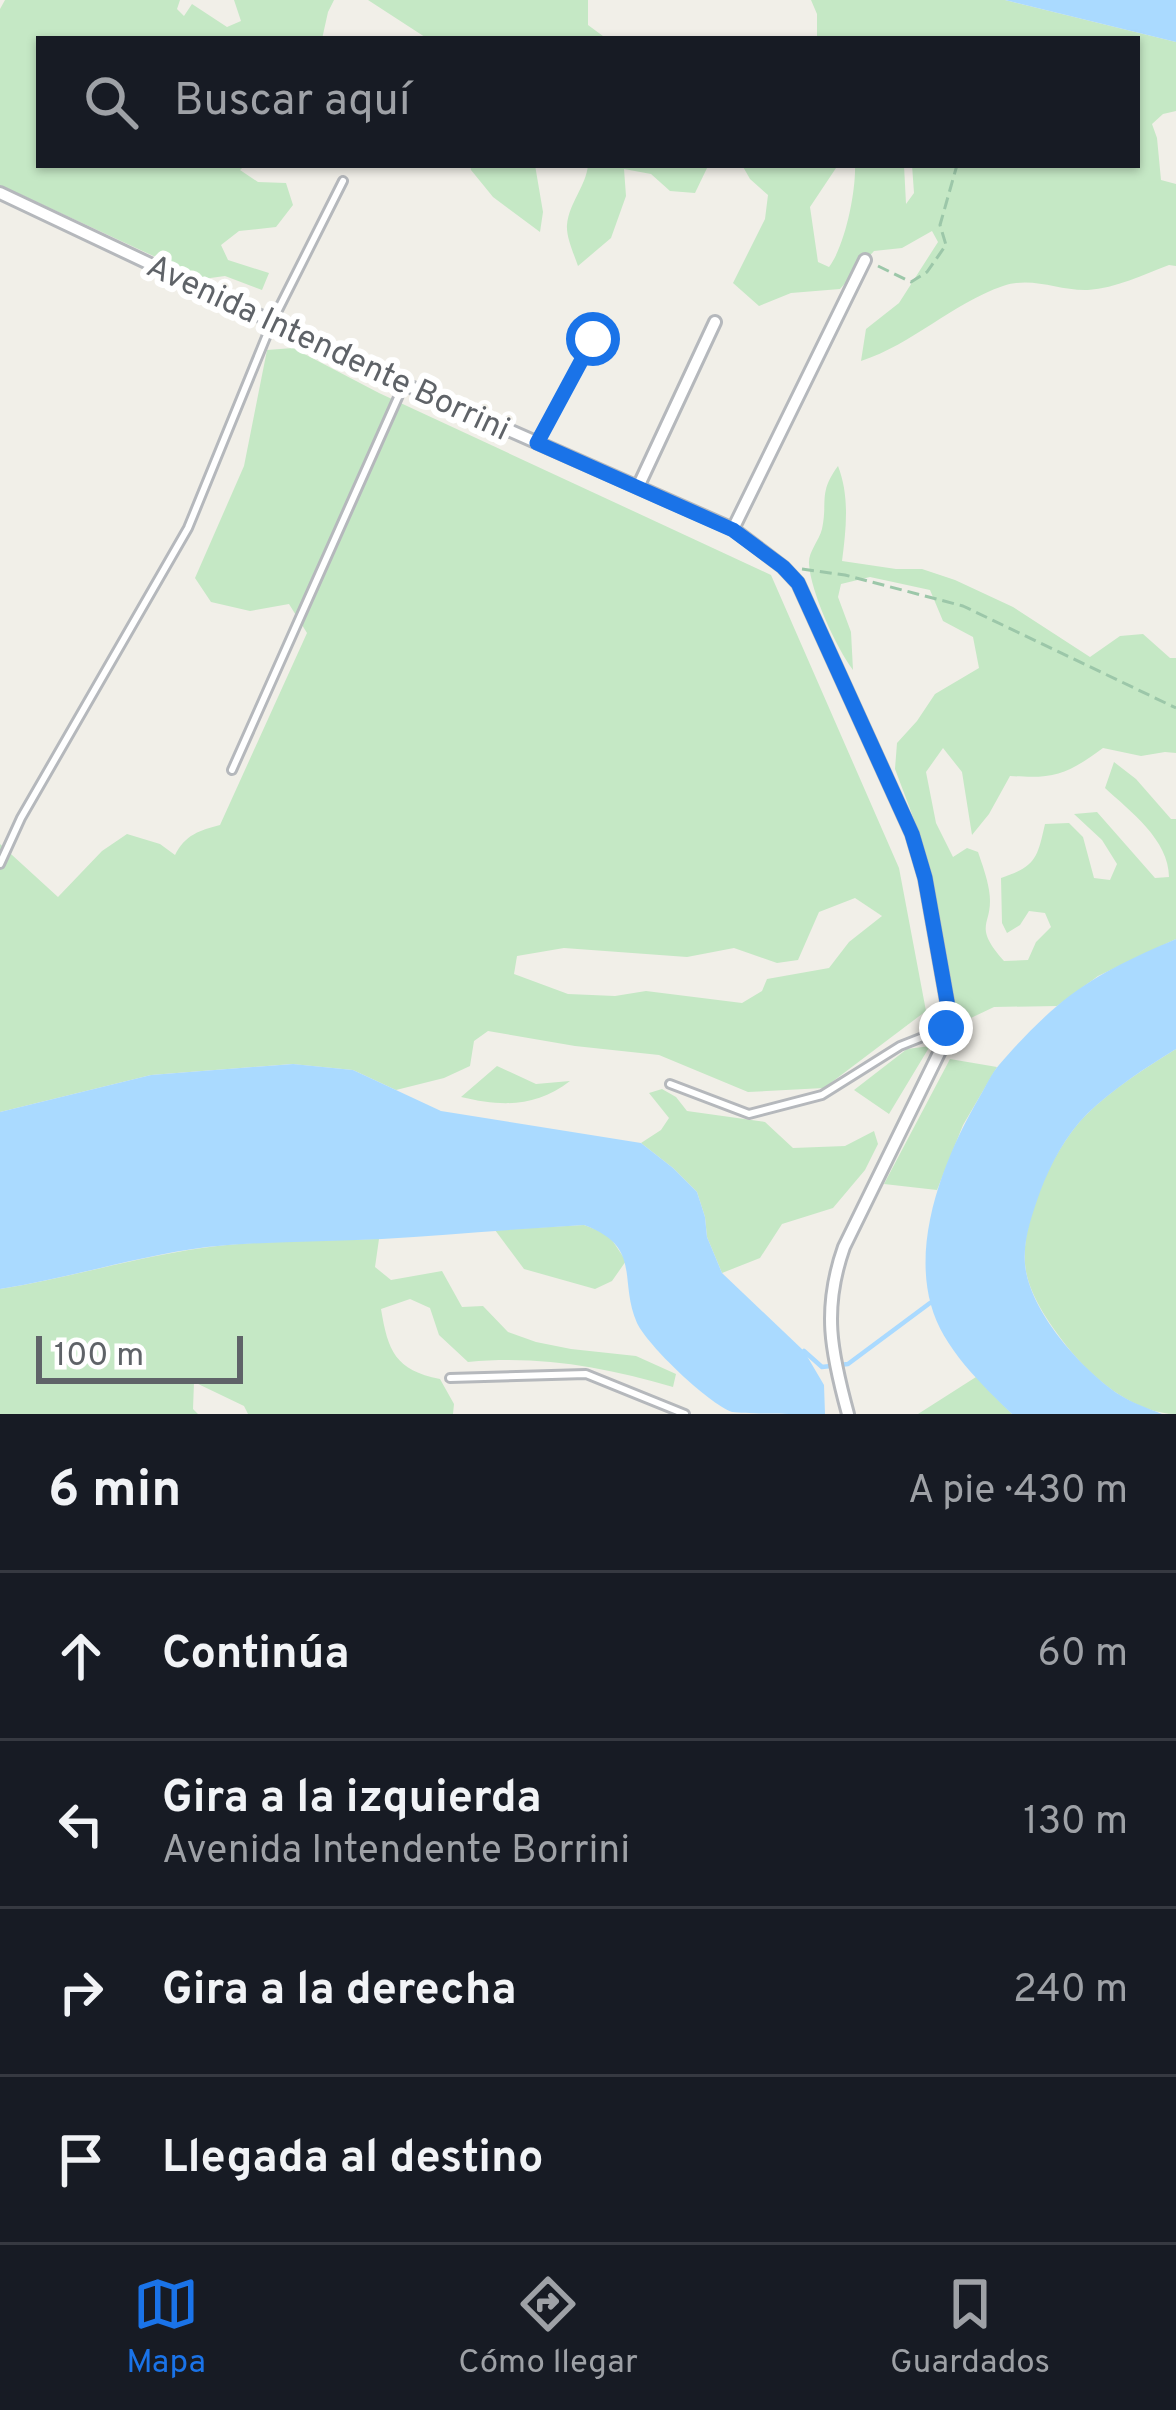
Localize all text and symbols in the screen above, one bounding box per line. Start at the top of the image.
search box [36,36,1140,168]
icon: search [78,69,144,135]
text: Buscar aquí [174,74,410,131]
street label: Avenida Intendente Borrini [139,247,516,452]
route start [566,312,620,366]
route end [919,1001,973,1055]
scale bar [36,1330,243,1383]
text: 100 m [54,1336,144,1378]
text: 6 min [48,1460,181,1525]
text: A pie · 430 m [908,1468,1128,1517]
icon: ahead [48,1623,114,1689]
text: Continúa [162,1627,349,1684]
text: 60 m [1037,1631,1128,1680]
text: Gira a la izquierda [162,1771,542,1828]
icon: left [48,1791,114,1857]
text: 130 m [1023,1799,1128,1848]
text: Avenida Intendente Borrini [162,1828,630,1877]
icon: right [48,1959,114,2025]
text: Gira a la derecha [162,1963,516,2020]
text: 240 m [1013,1967,1128,2016]
icon: arrive [48,2127,114,2193]
text: Llegada al destino [162,2131,543,2188]
tab: Mapa [126,2271,206,2385]
tab: Cómo llegar [458,2271,638,2385]
tab: Guardados [890,2271,1050,2385]

